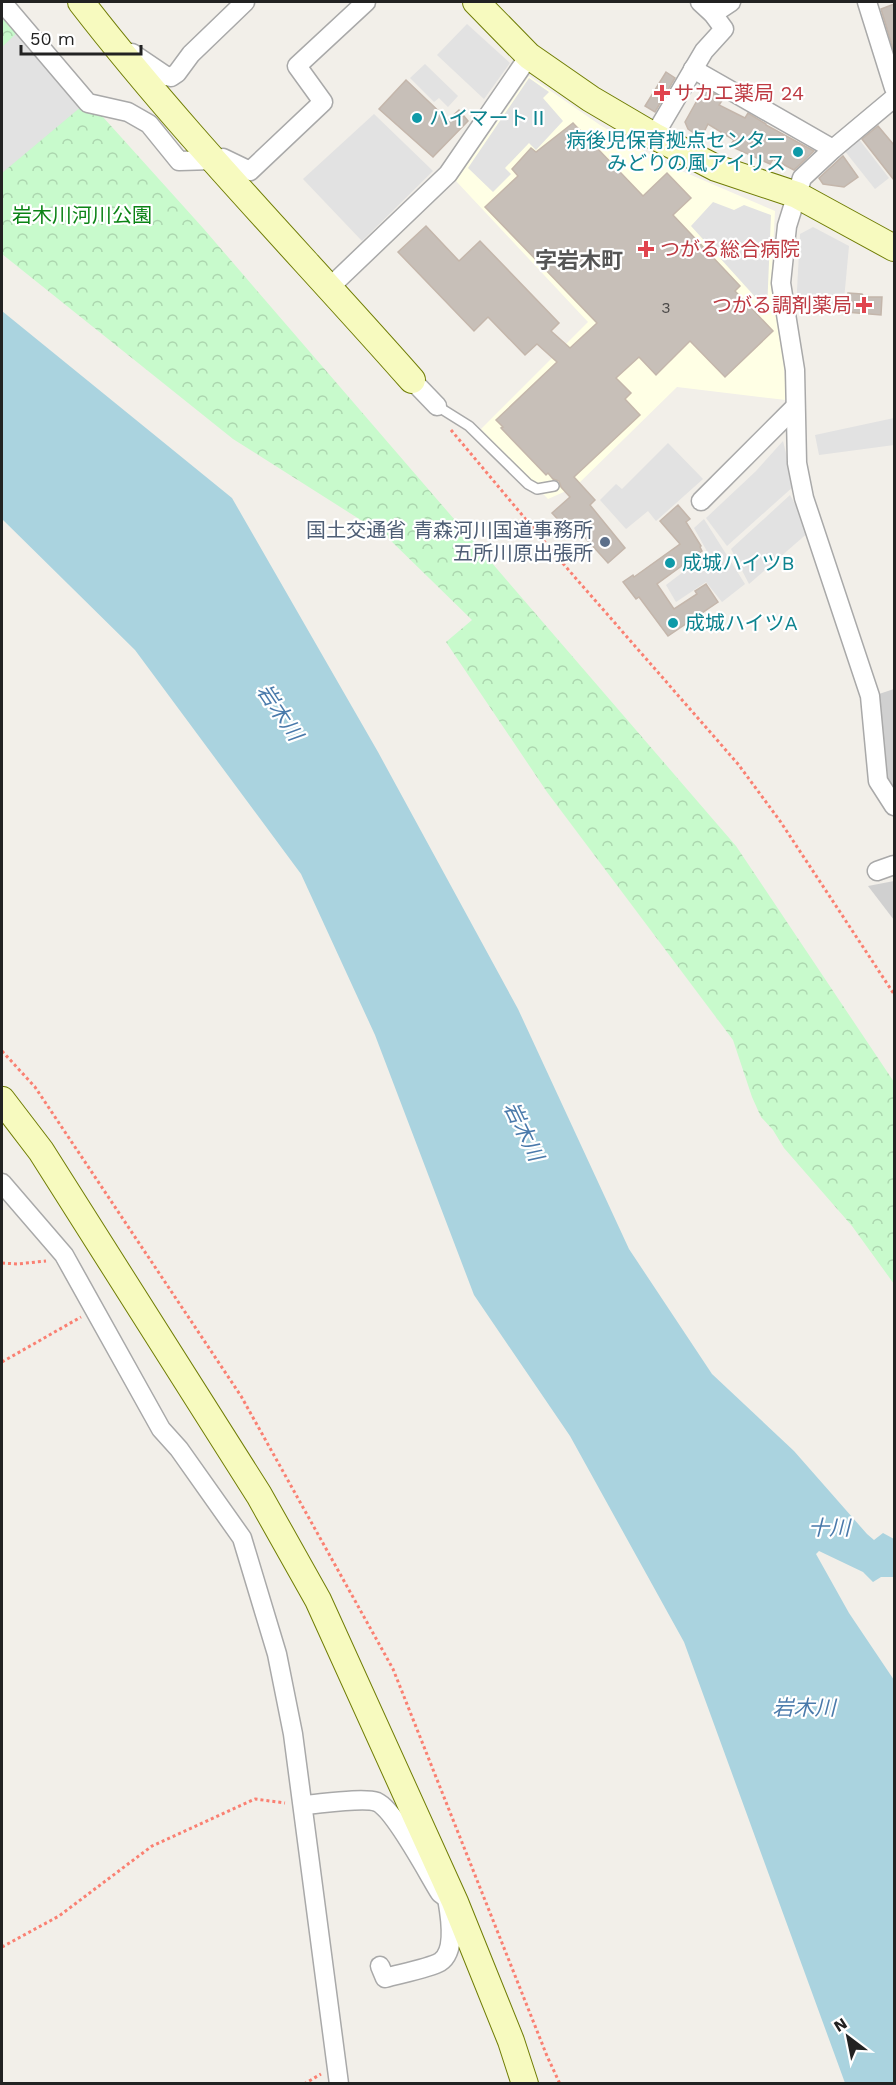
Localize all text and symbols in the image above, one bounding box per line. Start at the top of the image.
scale bar [21,18,141,56]
text: 50 m [30,28,75,49]
place label: サカエ薬局 24 [674,81,804,105]
marker: サカエ薬局 24 [655,86,669,100]
place label: ハイマートⅡ [429,106,549,130]
marker: ハイマートⅡ [410,111,424,125]
place label: 病後児保育拠点センター みどりの風アイリス [566,128,786,175]
marker: 病後児保育拠点センター みどりの風アイリス [791,145,805,159]
park label: 岩木川河川公園 [12,203,152,227]
place label: つがる総合病院 [660,237,800,261]
marker: つがる総合病院 [637,240,655,258]
district label: 字岩木町 [535,248,623,273]
place label: つがる調剤薬局 [712,293,852,317]
house number: 3 [661,298,671,317]
marker: つがる調剤薬局 [857,298,871,312]
place label: 国土交通省 青森河川国道事務所 五所川原出張所 [306,518,593,565]
marker: 国土交通省 青森河川国道事務所 五所川原出張所 [598,535,612,549]
place label: 成城ハイツB [682,551,795,575]
marker: 成城ハイツB [663,556,677,570]
place label: 成城ハイツA [685,611,798,635]
marker: 成城ハイツA [666,616,680,630]
water label: 岩木川 [252,679,309,747]
water label: 岩木川 [499,1097,550,1167]
water label: 十川 [808,1515,852,1540]
water label: 岩木川 [773,1695,837,1720]
north arrow [818,2007,878,2067]
text: N [830,2014,850,2036]

